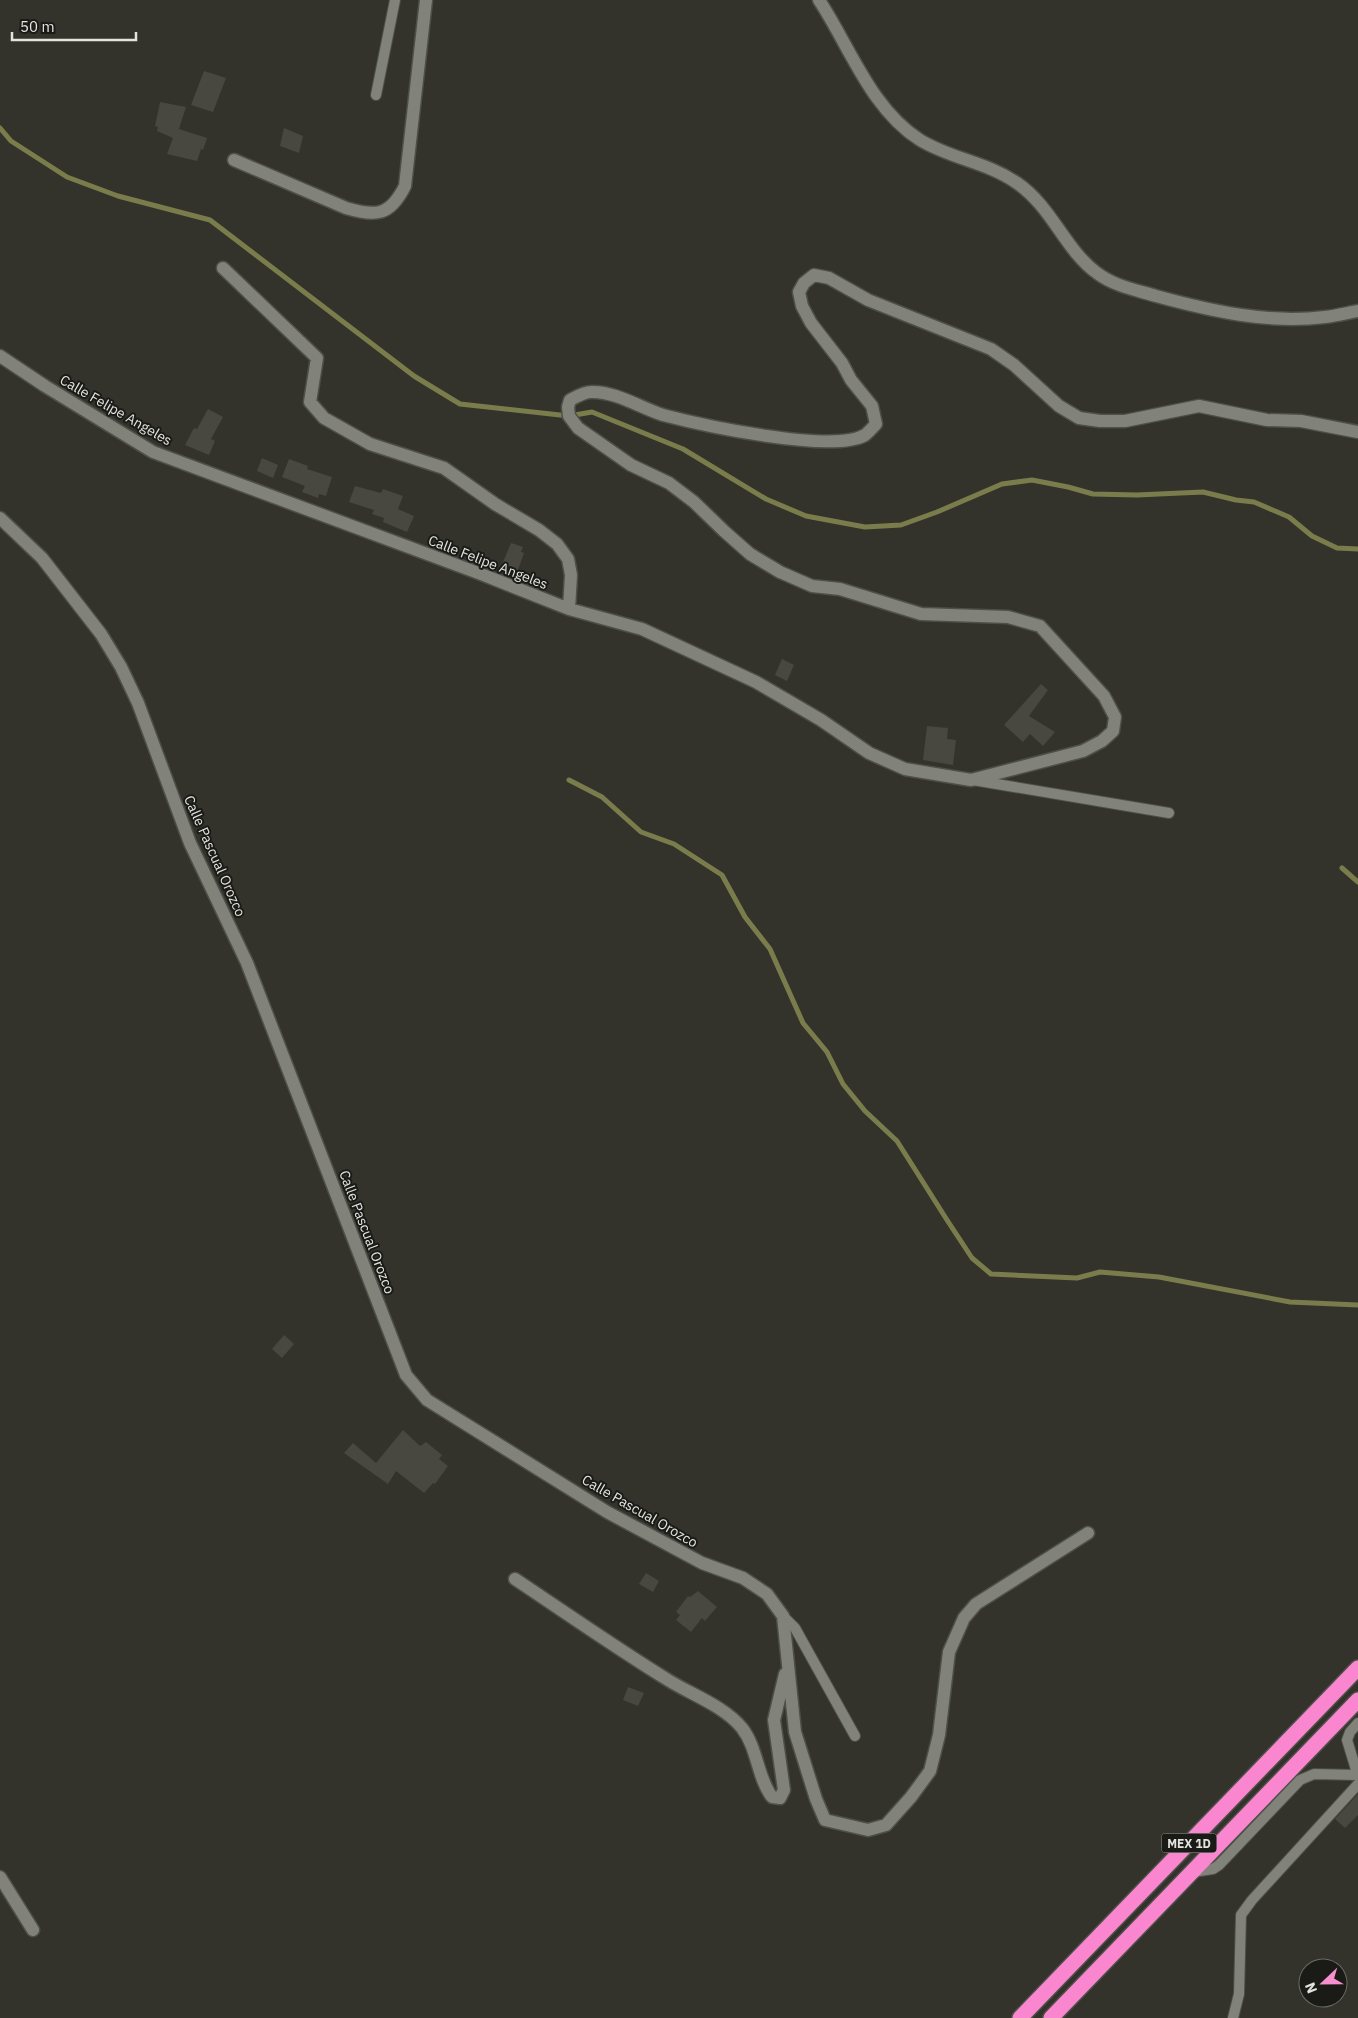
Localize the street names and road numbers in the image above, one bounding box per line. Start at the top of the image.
street label: Calle Felipe Angeles [57,371,175,450]
street label: Calle Felipe Angeles [426,531,550,593]
street label: Calle Pascual Orozco [180,793,250,920]
street label: Calle Pascual Orozco [335,1168,399,1296]
street label: Calle Pascual Orozco [579,1470,701,1552]
road number: MEX 1D [1162,1834,1216,1852]

